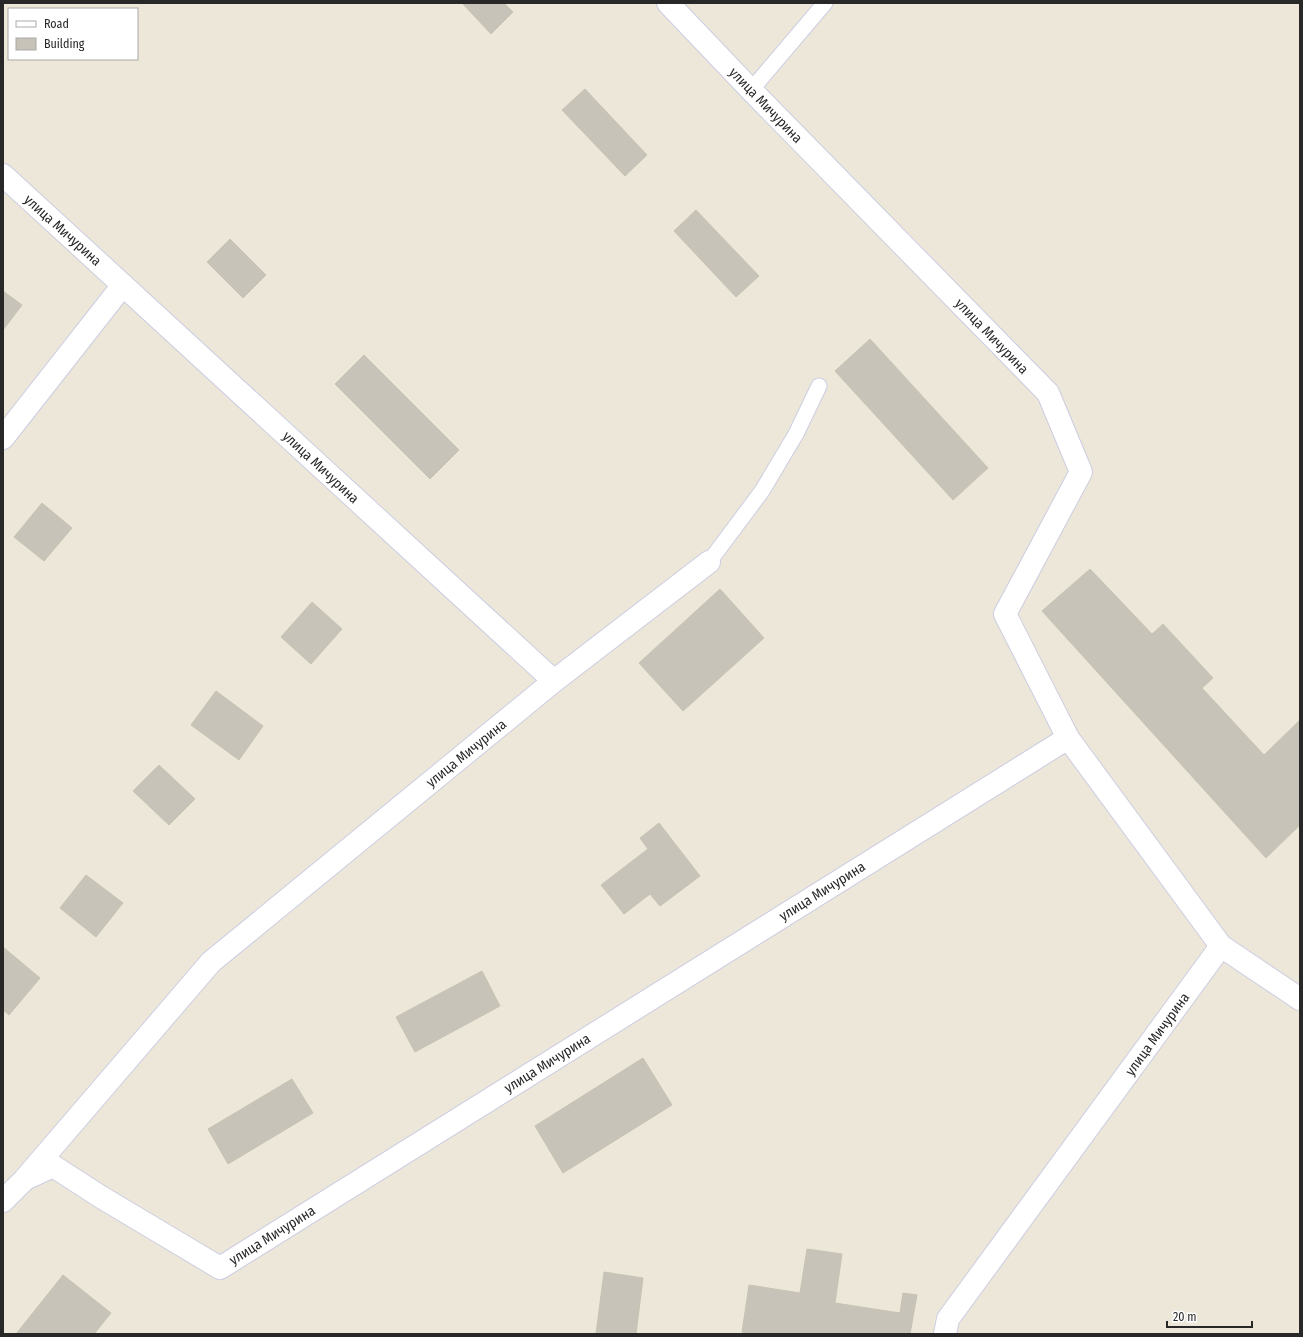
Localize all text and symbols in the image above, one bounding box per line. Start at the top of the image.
legend [8,8,138,60]
text: Road [44,17,69,31]
text: Building [44,37,85,51]
street label: улица Мичурина [725,64,806,147]
street label: улица Мичурина [20,191,105,270]
street label: улица Мичурина [951,295,1032,378]
street label: улица Мичурина [279,428,362,507]
street label: улица Мичурина [423,716,510,791]
street label: улица Мичурина [776,858,869,925]
street label: улица Мичурина [1122,989,1193,1079]
street label: улица Мичурина [501,1030,594,1097]
street label: улица Мичурина [226,1202,319,1269]
scale bar [1167,1303,1252,1329]
text: 20 m [1173,1310,1197,1324]

